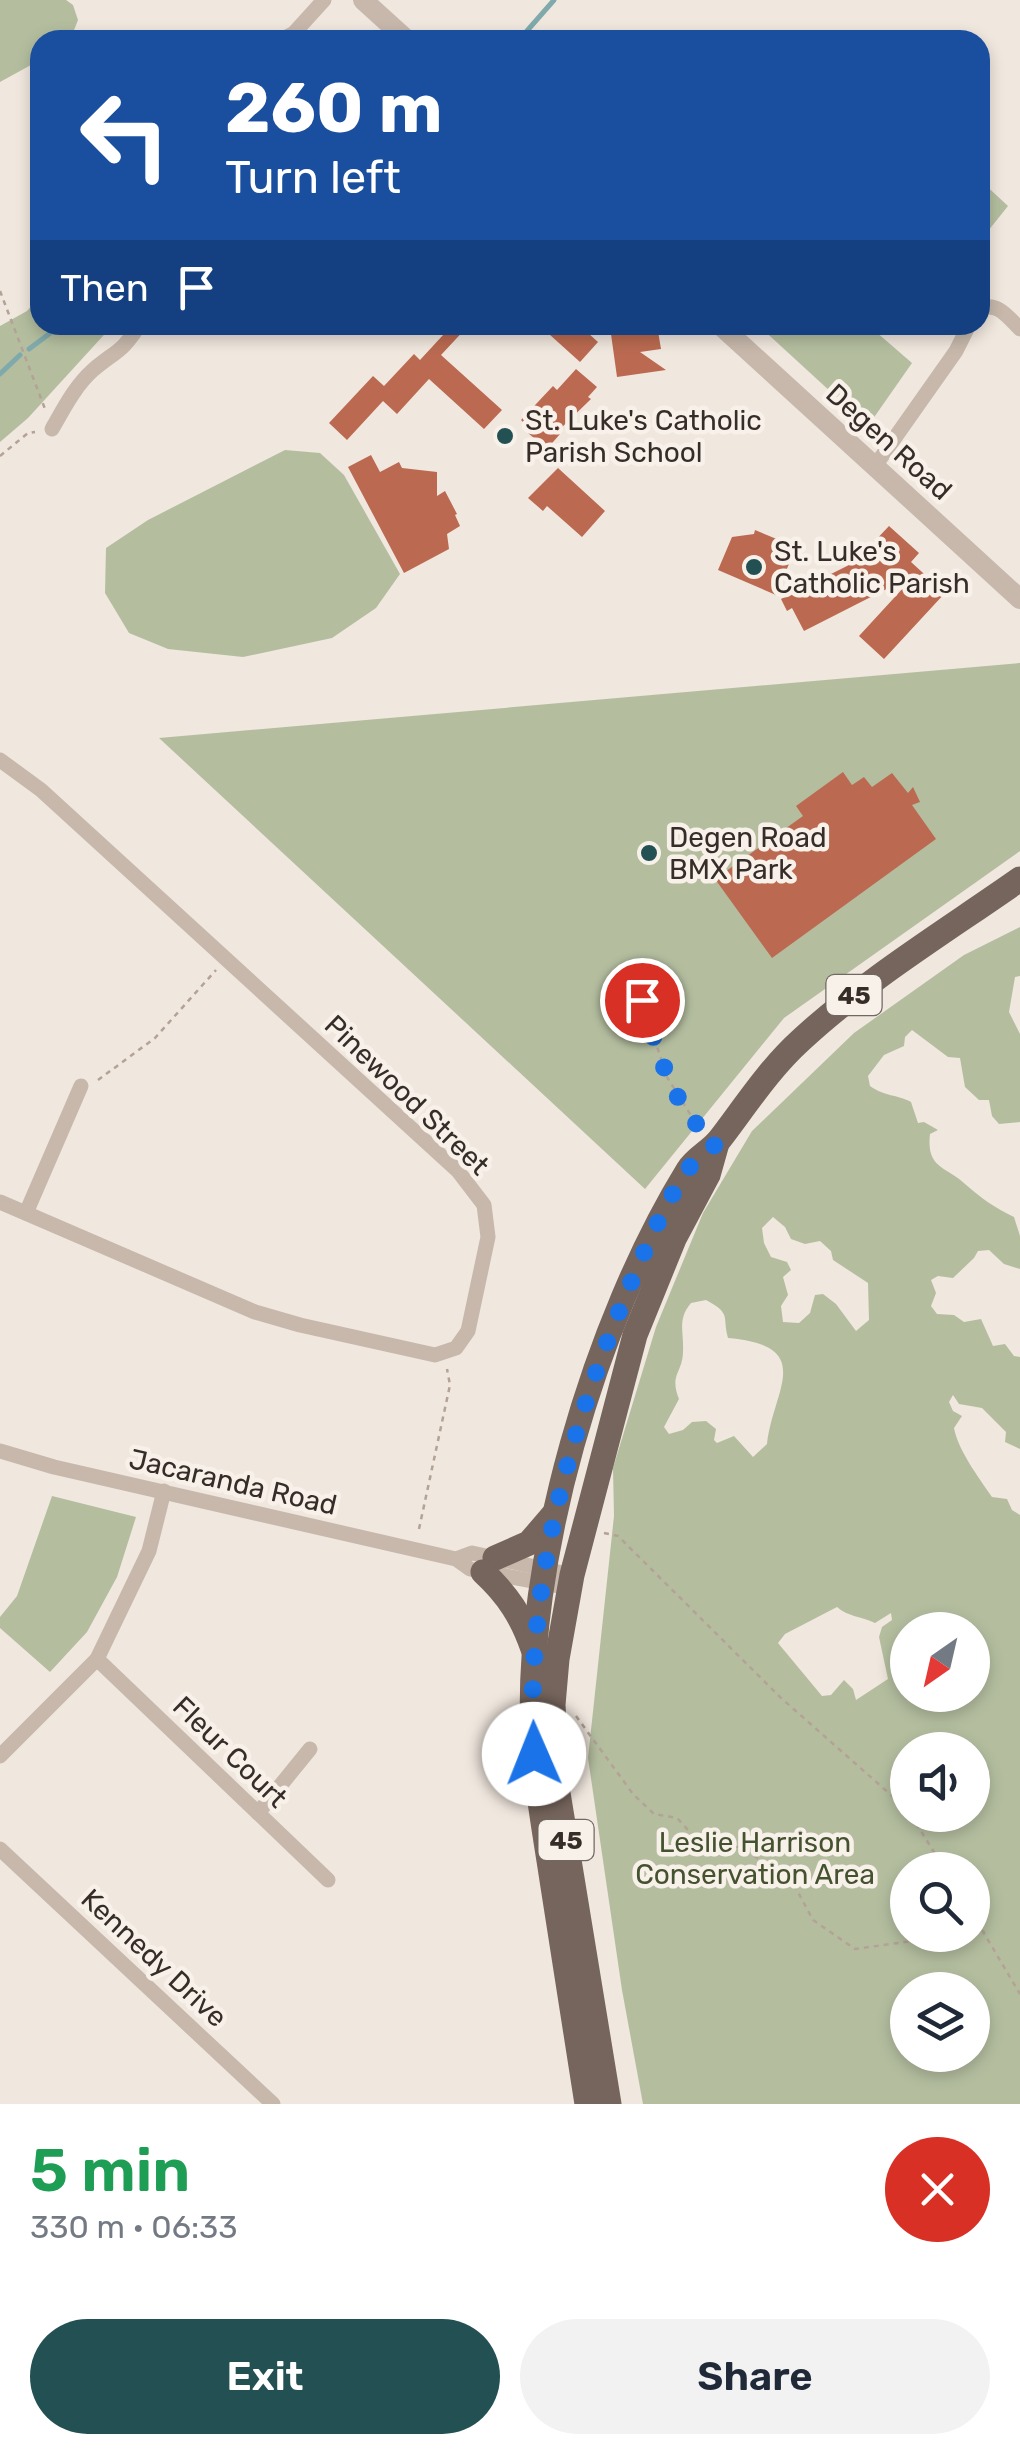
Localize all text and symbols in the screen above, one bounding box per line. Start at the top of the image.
text: 260 m [225,67,443,150]
icon: left [60,70,190,200]
text: Turn left [225,151,401,204]
icon: arrive [169,260,224,315]
text: Then [60,265,149,311]
street label: Degen Road [819,377,959,507]
place label: St. Luke's Catholic Parish School [525,404,762,469]
marker: St. Luke's Catholic Parish School [494,425,516,447]
place label: St. Luke's Catholic Parish [774,535,970,600]
marker: St. Luke's Catholic Parish [743,556,765,578]
place label: Degen Road BMX Park [669,821,827,886]
marker: Degen Road BMX Park [638,842,660,864]
pin [600,958,685,1043]
icon: arrive [615,973,670,1028]
road number: 45 [826,975,882,1015]
street label: Pinewood Street [318,1008,496,1182]
street label: Jacaranda Road [126,1442,340,1522]
north arrow [890,1612,990,1712]
map controls [890,1612,990,2072]
street label: Fleur Court [166,1690,294,1815]
position arrow [482,1702,586,1806]
button: sound [890,1732,990,1832]
road number: 45 [538,1820,594,1860]
park label: Leslie Harrison Conservation Area [635,1826,875,1891]
button: search [890,1852,990,1952]
street label: Kennedy Drive [74,1882,234,2034]
button: layers [890,1972,990,2072]
text: 5 min [30,2135,190,2206]
button: close [885,2137,990,2242]
text: 330 m · 06:33 [30,2208,238,2246]
button: Exit [30,2319,500,2434]
button: Share [520,2319,990,2434]

